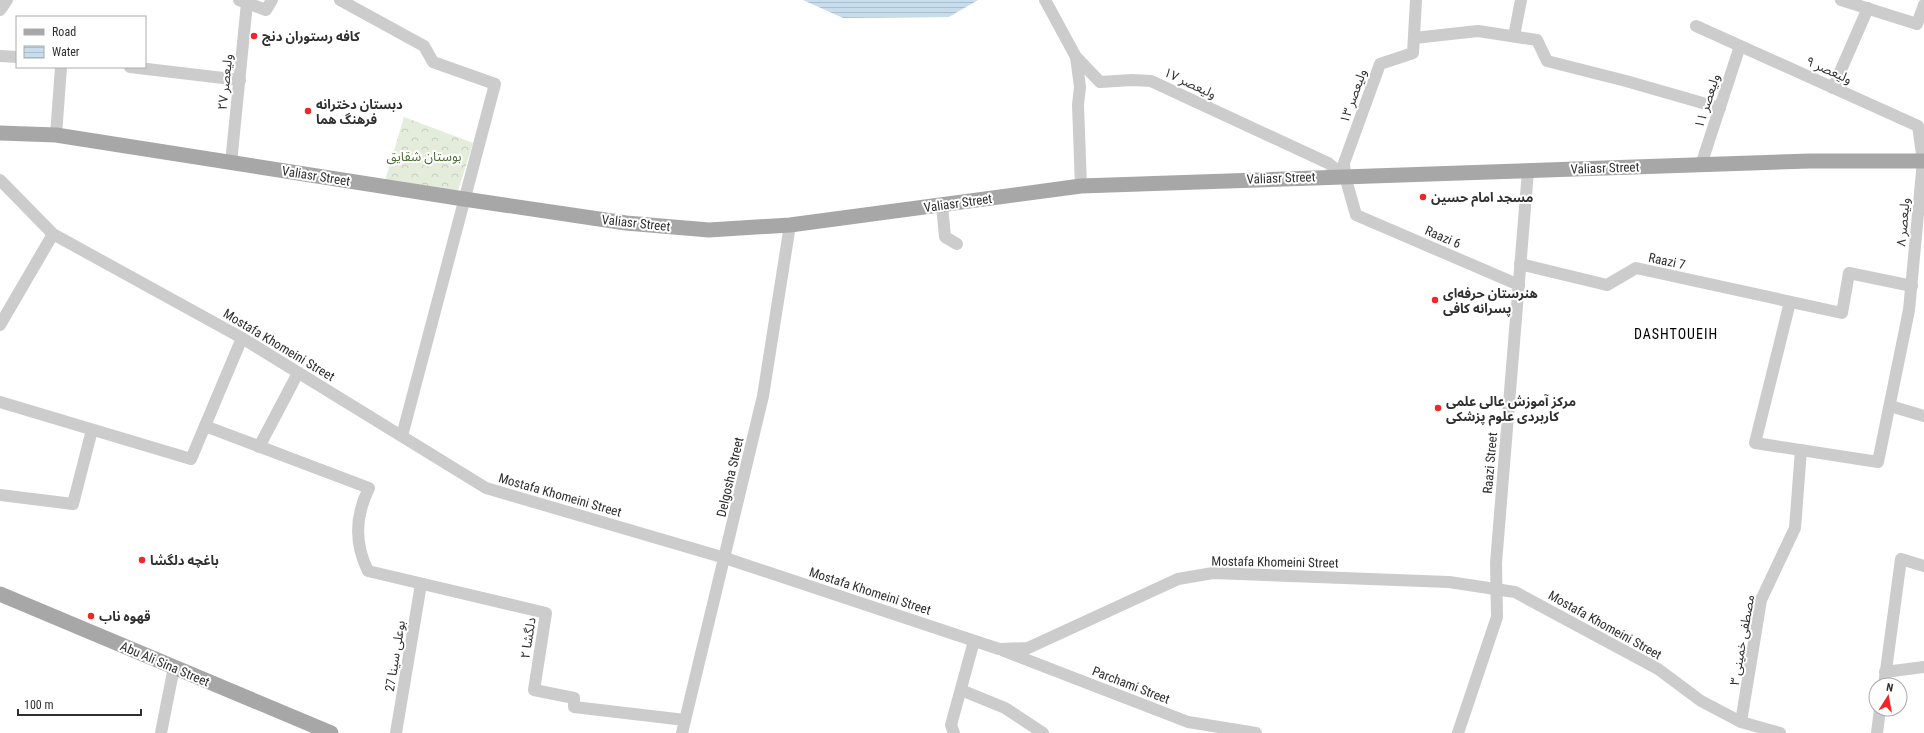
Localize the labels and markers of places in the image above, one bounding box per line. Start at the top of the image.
place label: کافه رستوران دنج [262,29,360,46]
marker: کافه رستوران دنج [249,31,259,41]
place label: دبستان دخترانه فرهنگ هما [316,97,403,127]
marker: دبستان دخترانه فرهنگ هما [303,106,313,116]
place label: مسجد امام حسین [1431,190,1533,207]
marker: مسجد امام حسین [1418,192,1428,202]
place label: هنرستان حرفه‌ای پسرانه کافی [1443,286,1538,316]
marker: هنرستان حرفه‌ای پسرانه کافی [1430,295,1440,305]
place label: مرکز آموزش عالی علمی کاربردی علوم پزشکی [1446,394,1576,426]
marker: مرکز آموزش عالی علمی کاربردی علوم پزشکی [1433,403,1443,413]
place label: باغچه دلگشا [150,553,219,568]
marker: باغچه دلگشا [137,555,147,565]
place label: قهوه ناب [99,609,151,624]
marker: قهوه ناب [86,611,96,621]

